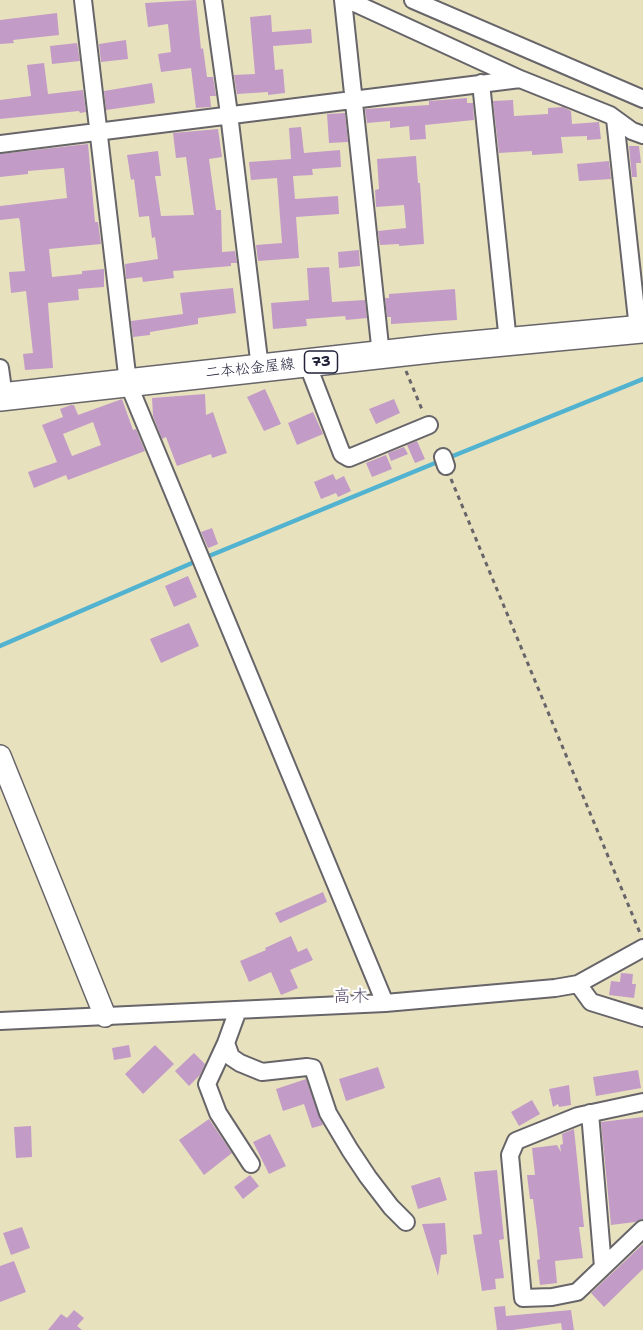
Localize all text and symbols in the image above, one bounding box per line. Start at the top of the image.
road number: 73 [304,351,338,373]
street label: 二本松金屋線 [204,355,296,383]
district label: 高木 [333,986,369,1008]

